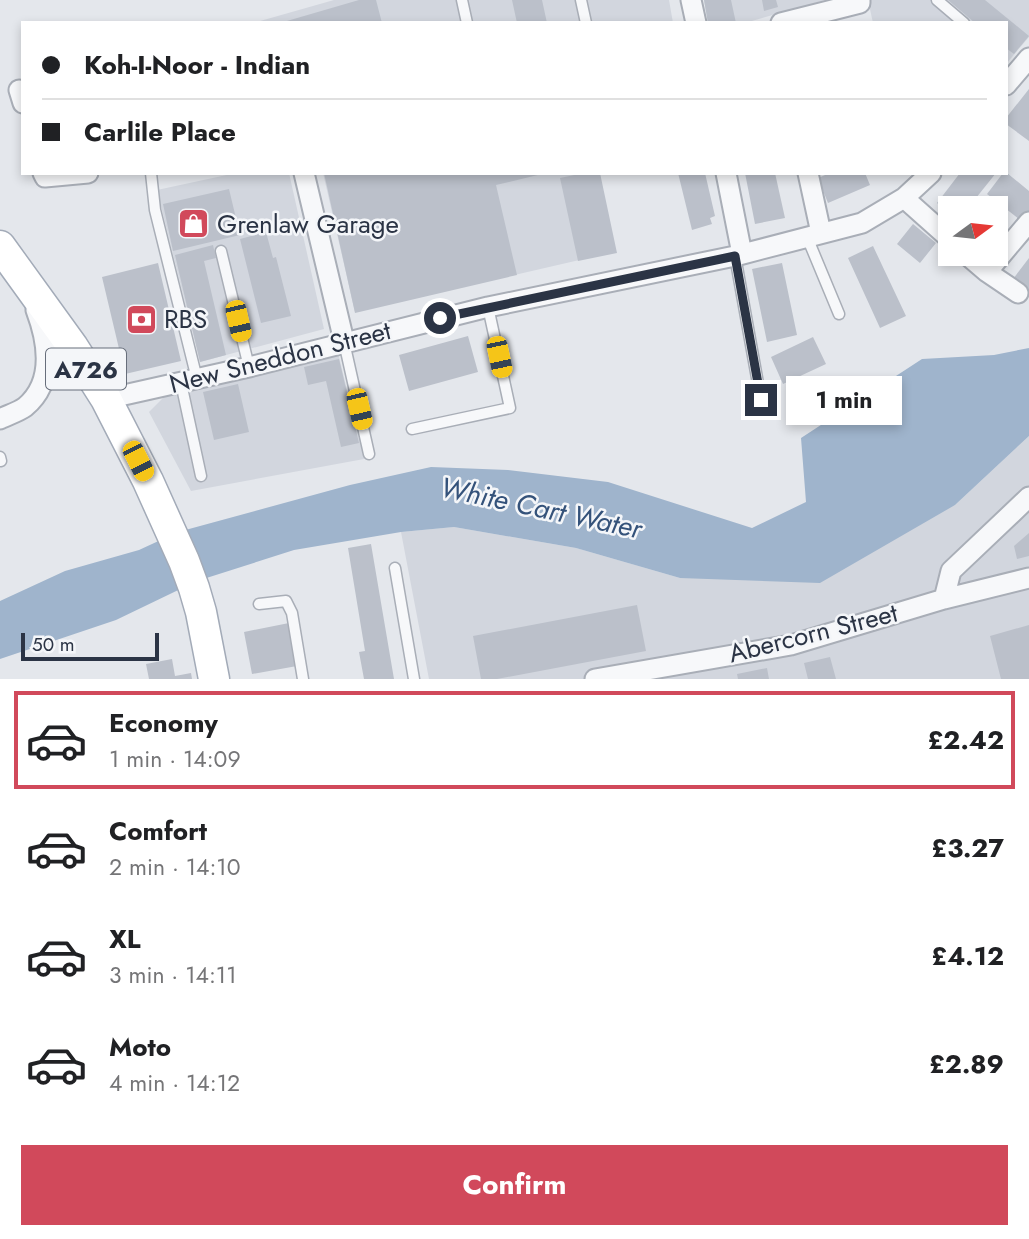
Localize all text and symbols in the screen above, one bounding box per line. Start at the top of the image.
text: Koh-I-Noor - Indian [84,46,310,84]
text: Carlile Place [84,113,236,151]
north arrow [938,196,1008,266]
map controls [938,196,1008,266]
place label: Grenlaw Garage [217,205,399,243]
shop icon: Grenlaw Garage [177,207,211,241]
car [224,298,253,344]
place label: RBS [164,300,207,338]
bank icon: RBS [124,302,158,336]
route start [424,302,456,334]
street label: New Sneddon Street [165,311,396,403]
car [485,334,514,380]
road number: A726 [46,348,126,390]
callout: 1 min [786,376,901,424]
text: 1 min [815,383,873,417]
route end [745,384,777,416]
car [345,386,374,432]
car [120,438,157,484]
water label: White Cart Water [436,467,647,550]
street label: Abercorn Street [725,593,902,672]
scale bar [21,630,159,662]
text: 50 m [32,631,75,658]
text: Economy [109,704,218,742]
icon: car [25,709,88,772]
text: £2.42 [927,721,1004,759]
text: 1 min · 14:09 [109,742,241,776]
text: Comfort [109,812,207,850]
icon: car [25,817,88,880]
text: £3.27 [931,829,1004,867]
text: 2 min · 14:10 [109,850,241,884]
text: XL [109,920,141,958]
icon: car [25,925,88,988]
text: £4.12 [931,937,1004,975]
text: 3 min · 14:11 [109,958,237,992]
text: Moto [109,1028,171,1066]
icon: car [25,1033,88,1096]
text: £2.89 [929,1045,1004,1083]
text: 4 min · 14:12 [109,1066,240,1100]
button: Confirm [21,1145,1008,1225]

